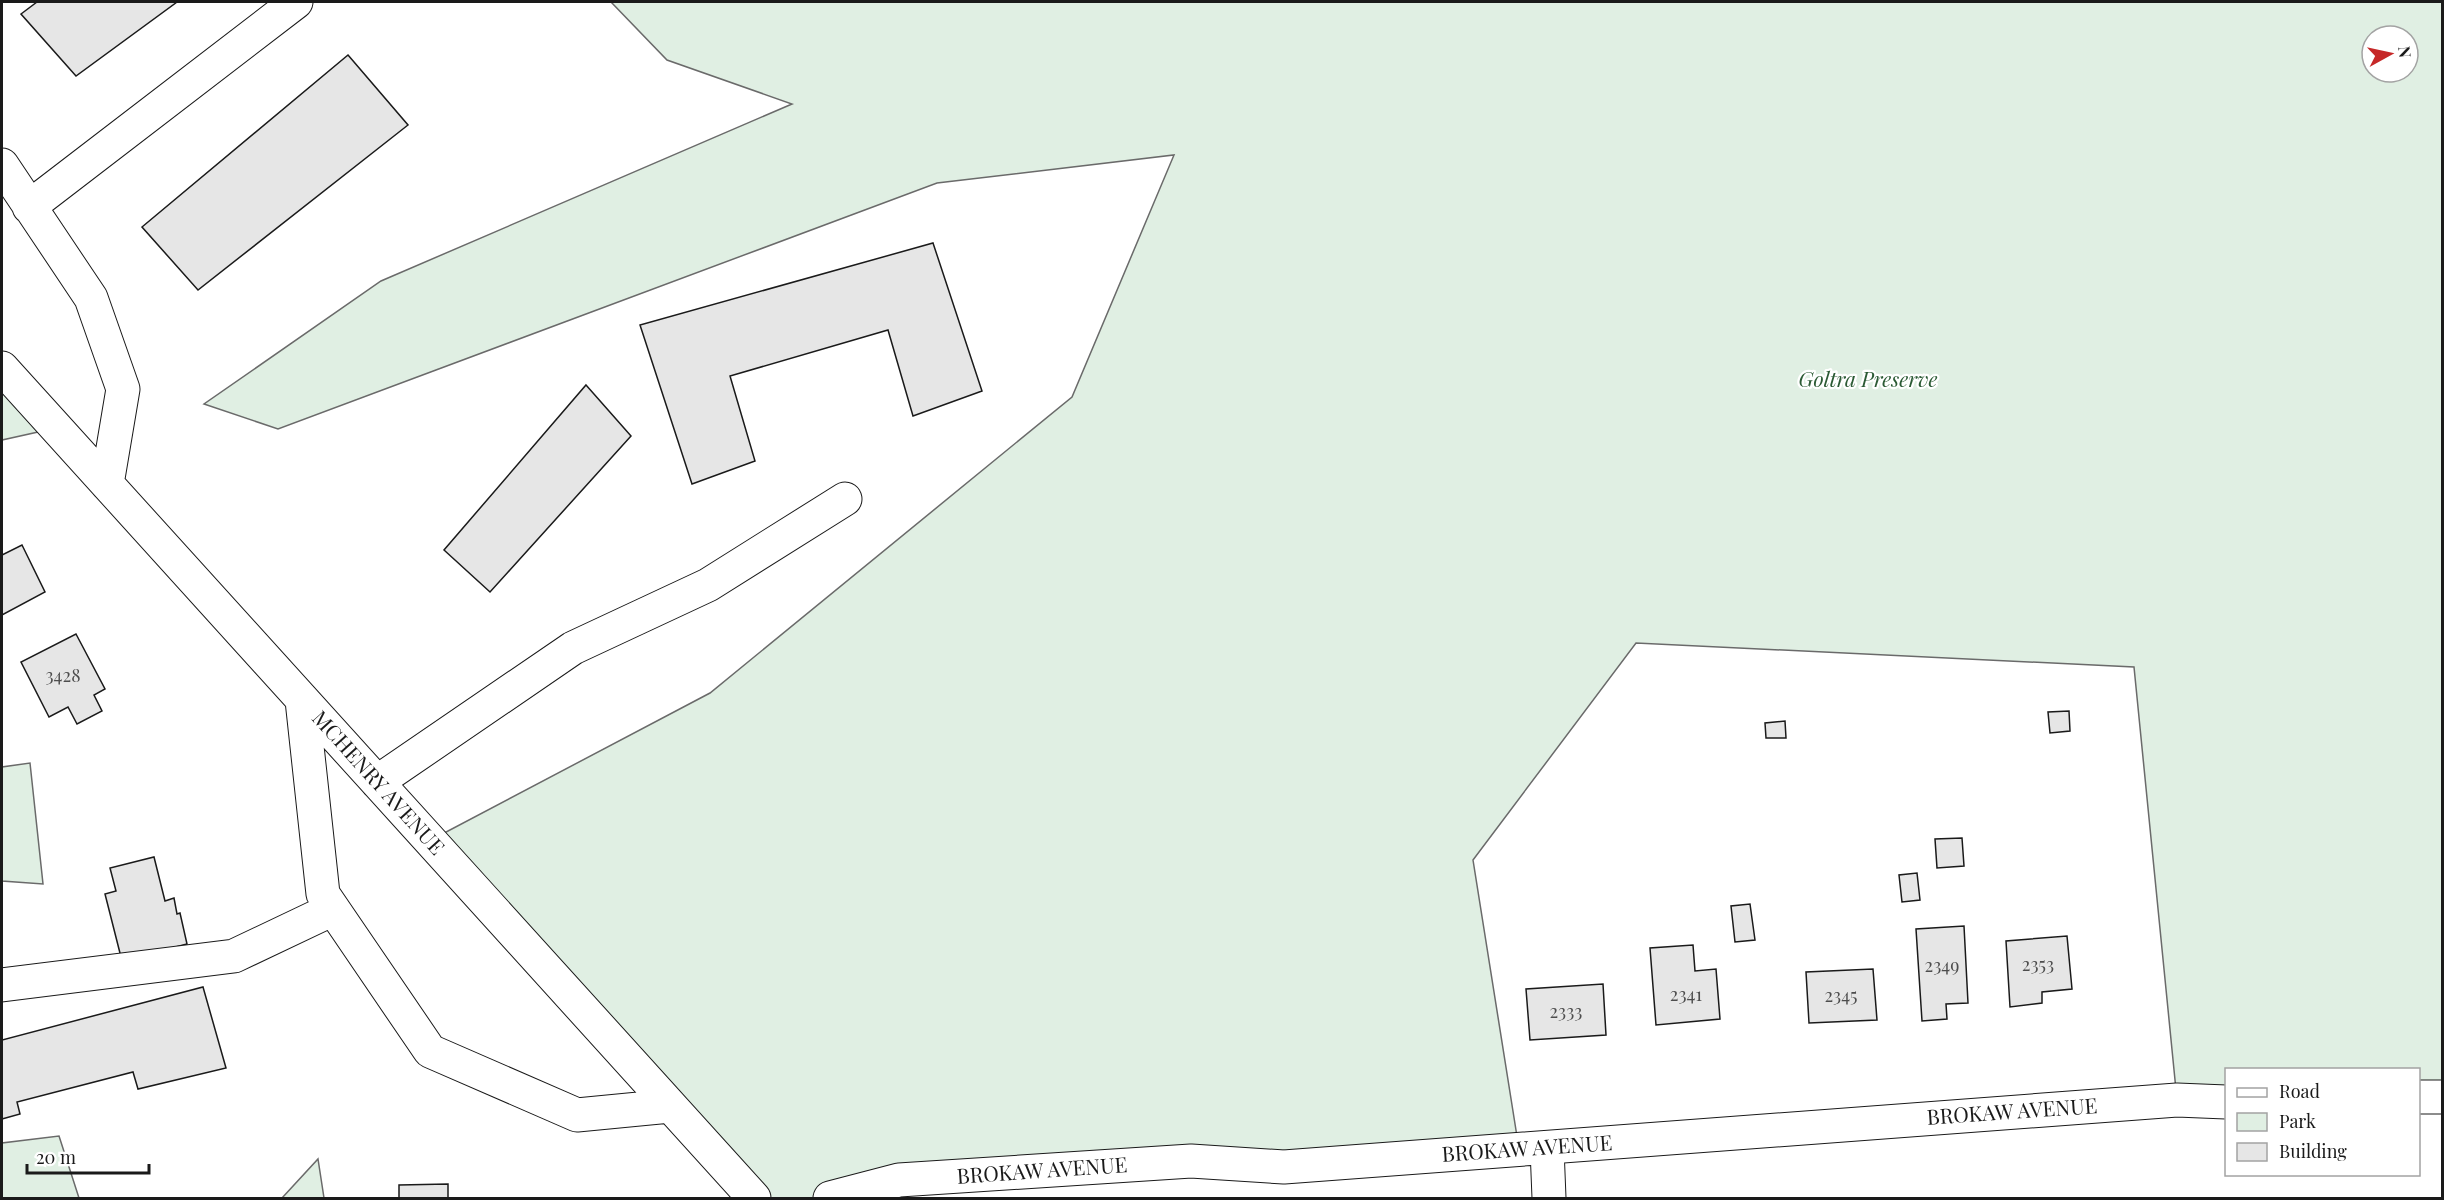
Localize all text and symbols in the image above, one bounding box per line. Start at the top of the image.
north arrow [2360,24,2420,84]
text: N [2394,45,2417,59]
park label: Goltra Preserve [1799,364,1937,392]
house number: 3428 [46,663,81,687]
street label: MCHENRY AVENUE [307,704,452,860]
house number: 2353 [2022,952,2054,976]
house number: 2349 [1925,953,1959,977]
house number: 2341 [1670,982,1702,1006]
house number: 2345 [1824,983,1858,1007]
house number: 2333 [1550,999,1582,1023]
legend [2225,1068,2420,1176]
text: Road [2279,1079,2320,1103]
street label: BROKAW AVENUE [1926,1090,2098,1130]
text: Park [2279,1109,2316,1133]
street label: BROKAW AVENUE [1441,1127,1613,1167]
scale bar [27,1137,148,1175]
text: Building [2279,1139,2347,1163]
text: 20 m [36,1145,76,1169]
street label: BROKAW AVENUE [956,1149,1128,1189]

